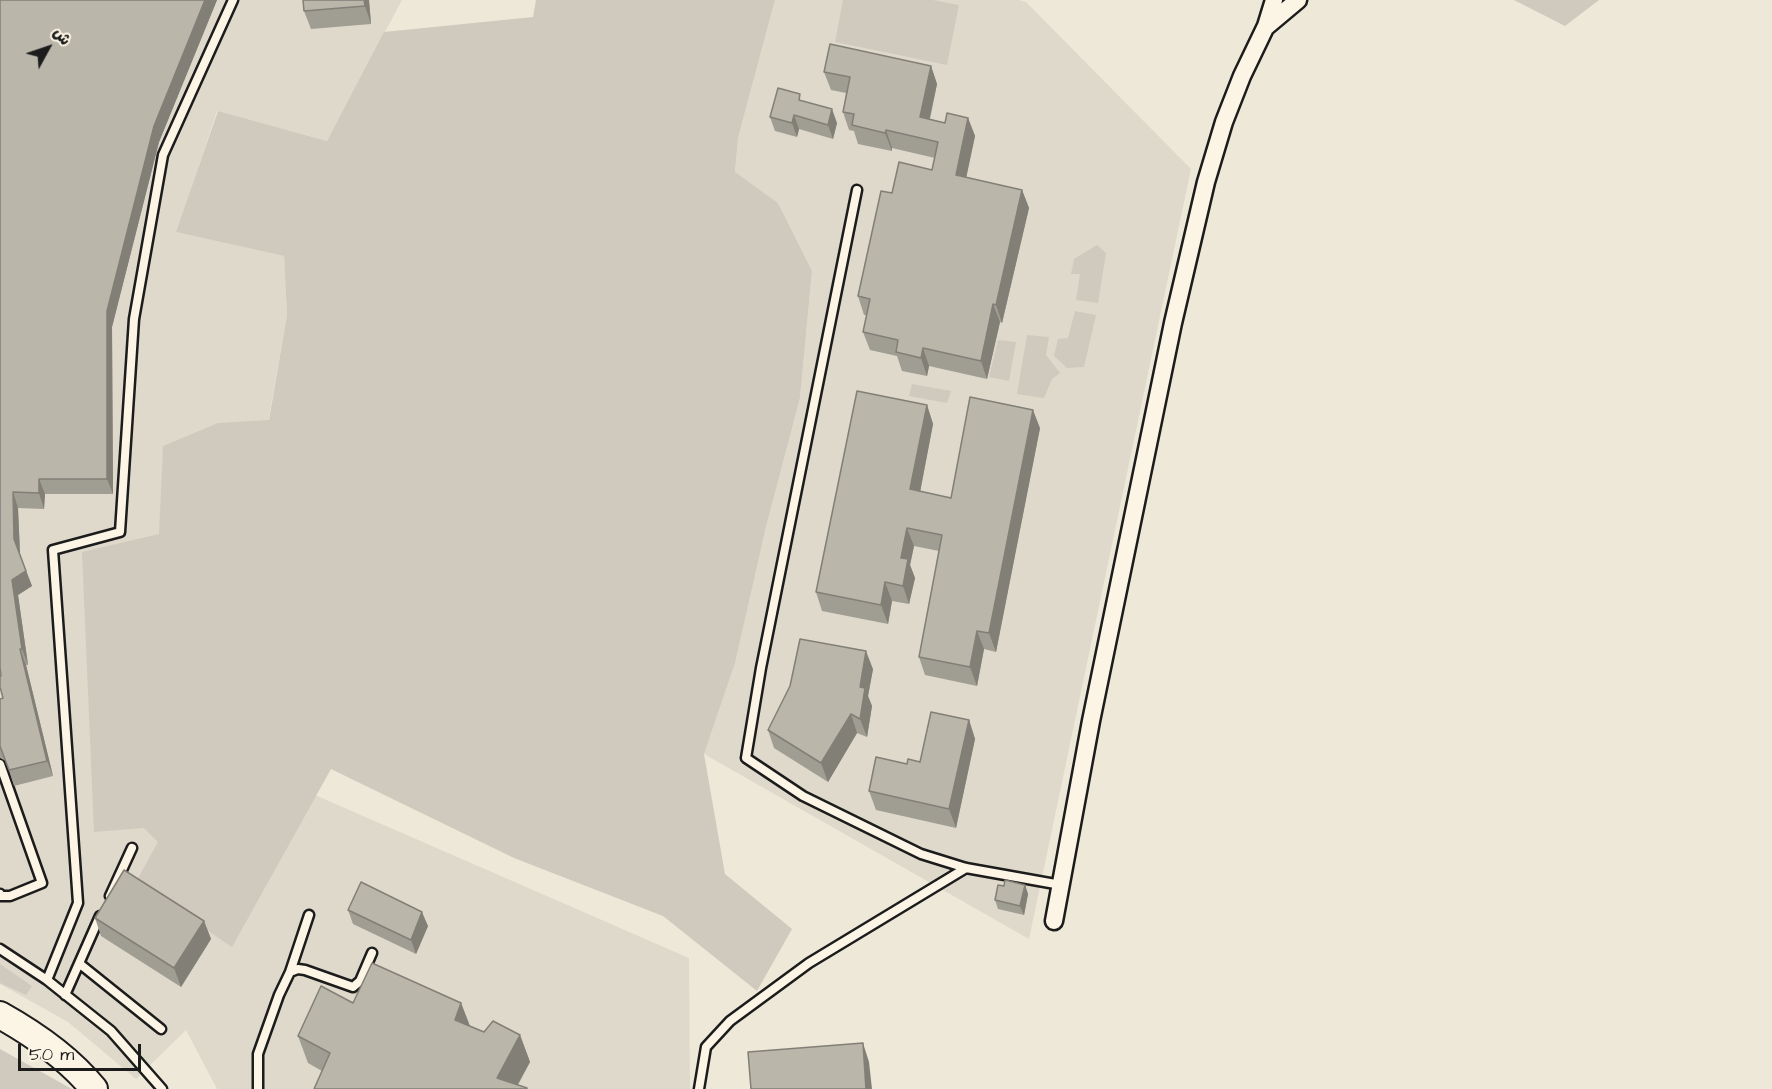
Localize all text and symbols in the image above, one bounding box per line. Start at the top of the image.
north arrow [18,18,78,78]
text: ش [48,23,76,50]
scale bar [21,1032,144,1070]
text: 50 m [29,1042,74,1067]

